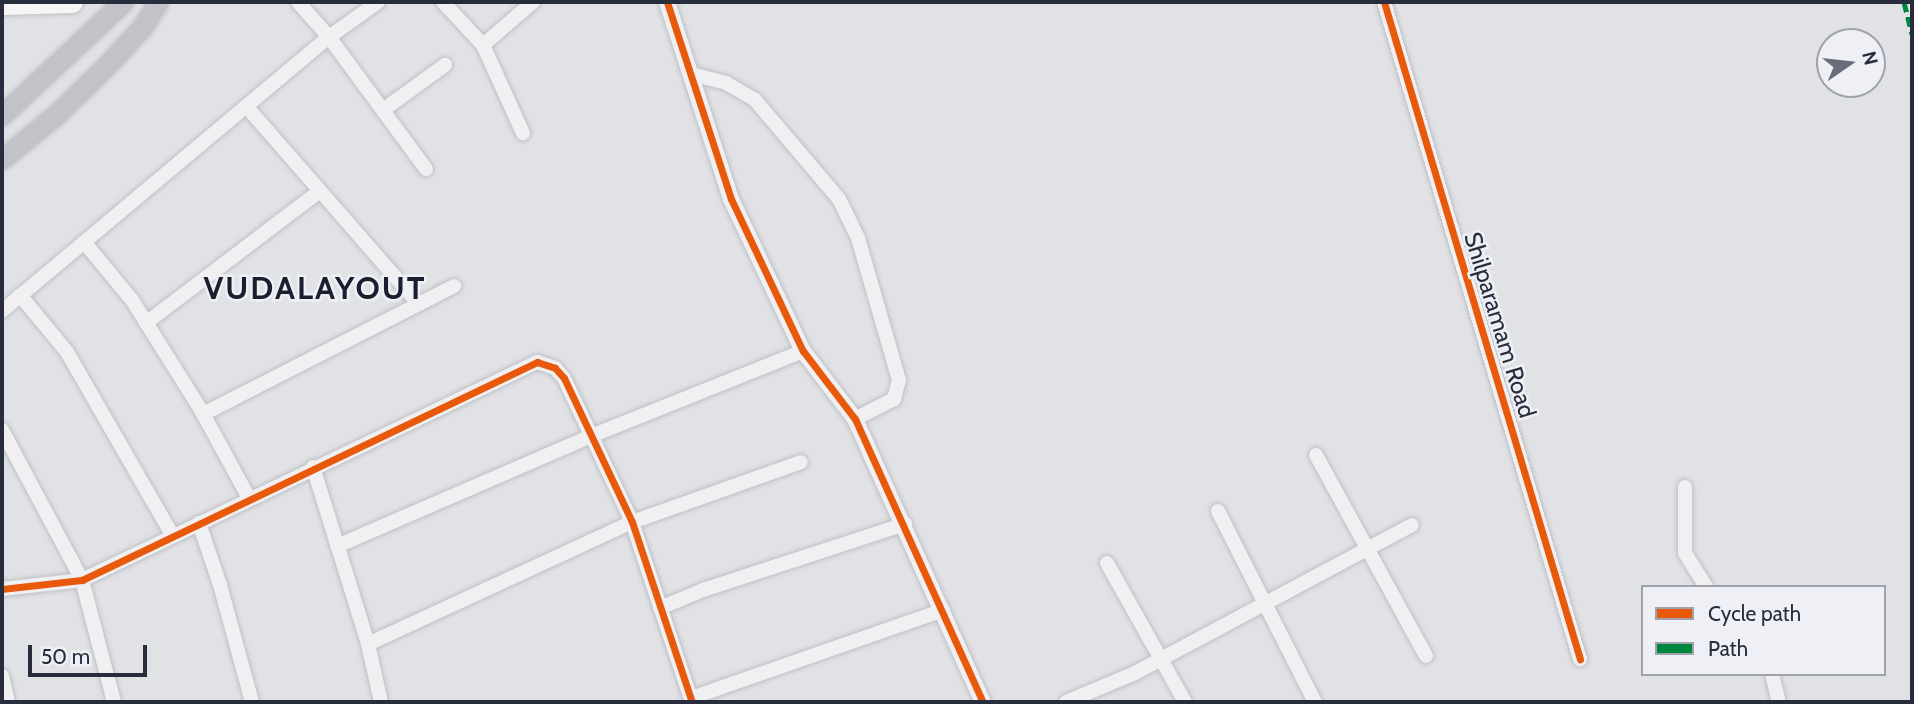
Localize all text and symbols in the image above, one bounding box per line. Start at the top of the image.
north arrow [1816,28,1886,98]
text: N [1857,49,1883,68]
street label: Shilparamam Road [1458,229,1542,421]
district label: VUDALAYOUT [205,269,425,307]
legend [1641,585,1886,676]
text: Cycle path [1708,601,1801,626]
scale bar [32,630,150,674]
text: Path [1708,636,1748,661]
text: 50 m [41,644,90,669]

